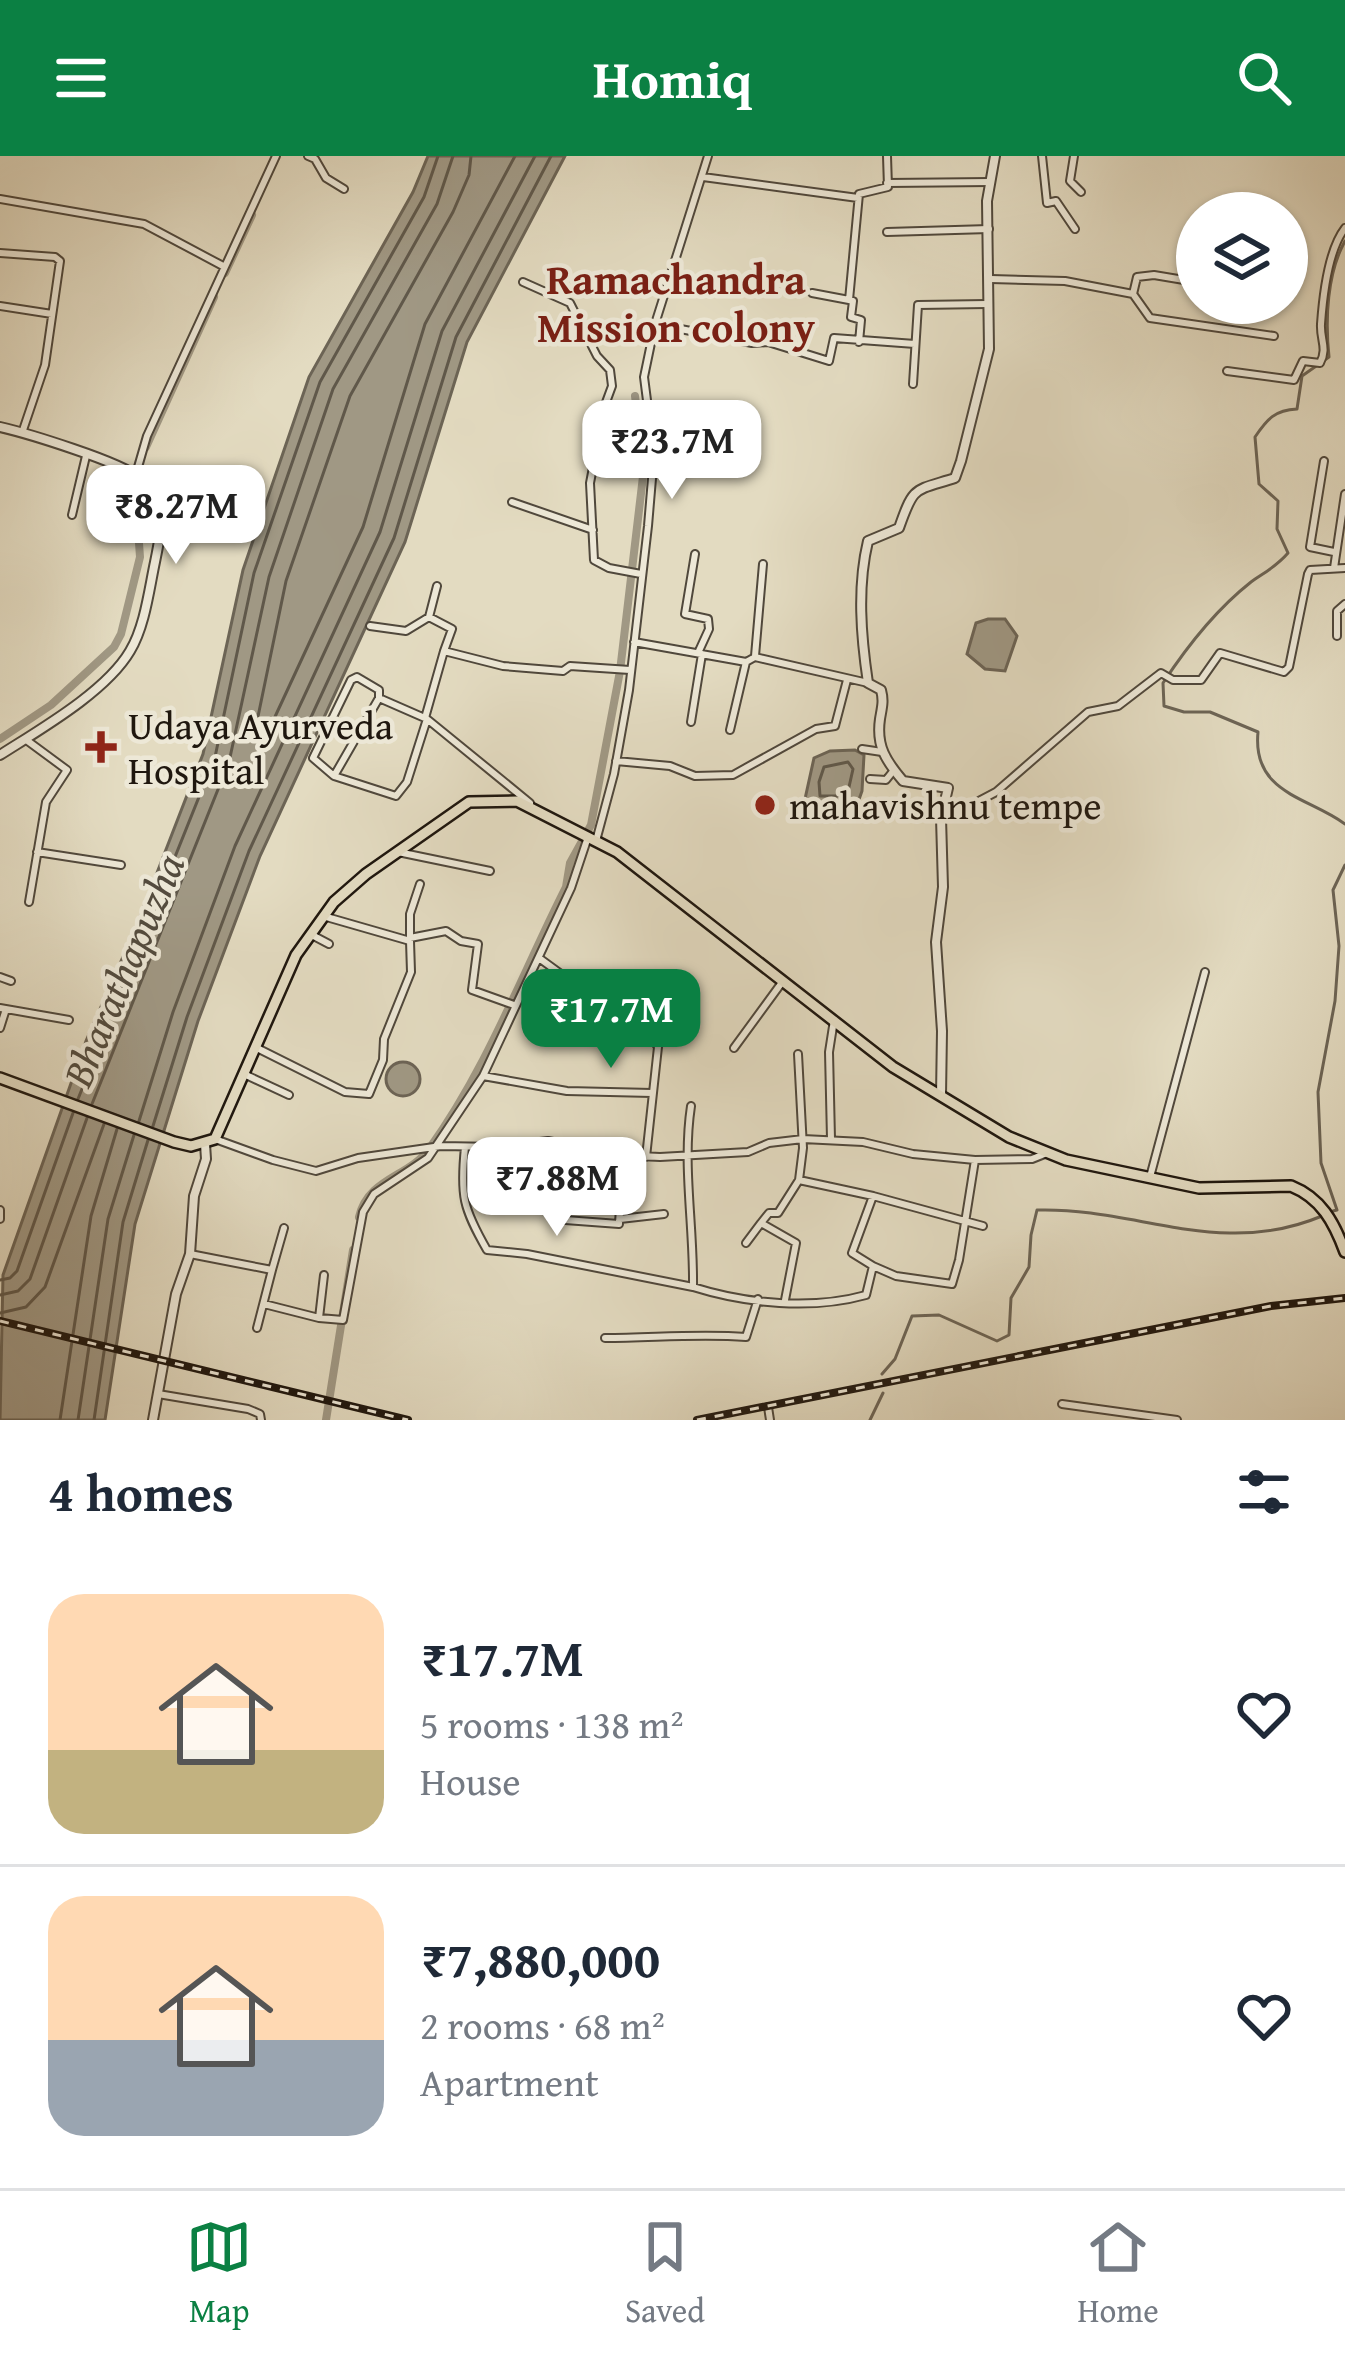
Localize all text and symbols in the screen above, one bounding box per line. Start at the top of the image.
text: Homiq [593,39,752,118]
icon: menu [48,45,114,111]
icon: search [1231,45,1297,111]
map controls [1176,192,1308,324]
button: layers [1176,192,1308,324]
district label: Ramachandra Mission colony [537,248,816,357]
pin: ₹23.7M [574,400,770,502]
text: ₹23.7M [609,410,735,467]
pin: ₹8.27M [78,465,274,567]
text: ₹8.27M [113,475,239,532]
place label: Udaya Ayurveda Hospital [128,696,394,798]
marker: Udaya Ayurveda Hospital [85,731,117,763]
place label: mahavishnu tempe [789,776,1102,833]
marker: mahavishnu tempe [752,792,778,818]
water label: Bharathapuzha [46,843,199,1097]
pin: ₹17.7M [513,969,709,1071]
text: ₹17.7M [548,979,674,1036]
pin: ₹7.88M [459,1137,655,1239]
text: ₹7.88M [494,1147,620,1204]
text: 4 homes [48,1455,234,1530]
icon: filters [1231,1459,1297,1525]
text: ₹17.7M [420,1620,584,1695]
icon: home [144,1642,288,1786]
icon: heart [1231,1681,1297,1747]
text: 5 rooms · 138 m² [420,1695,684,1752]
text: House [420,1752,521,1809]
text: ₹7,880,000 [420,1921,660,1996]
icon: home [144,1944,288,2088]
icon: heart [1231,1983,1297,2049]
text: 2 rooms · 68 m² [420,1996,665,2053]
text: Apartment [420,2053,599,2110]
tab: Map [186,2214,252,2334]
tab: Saved [625,2214,705,2334]
tab: Home [1077,2214,1159,2334]

